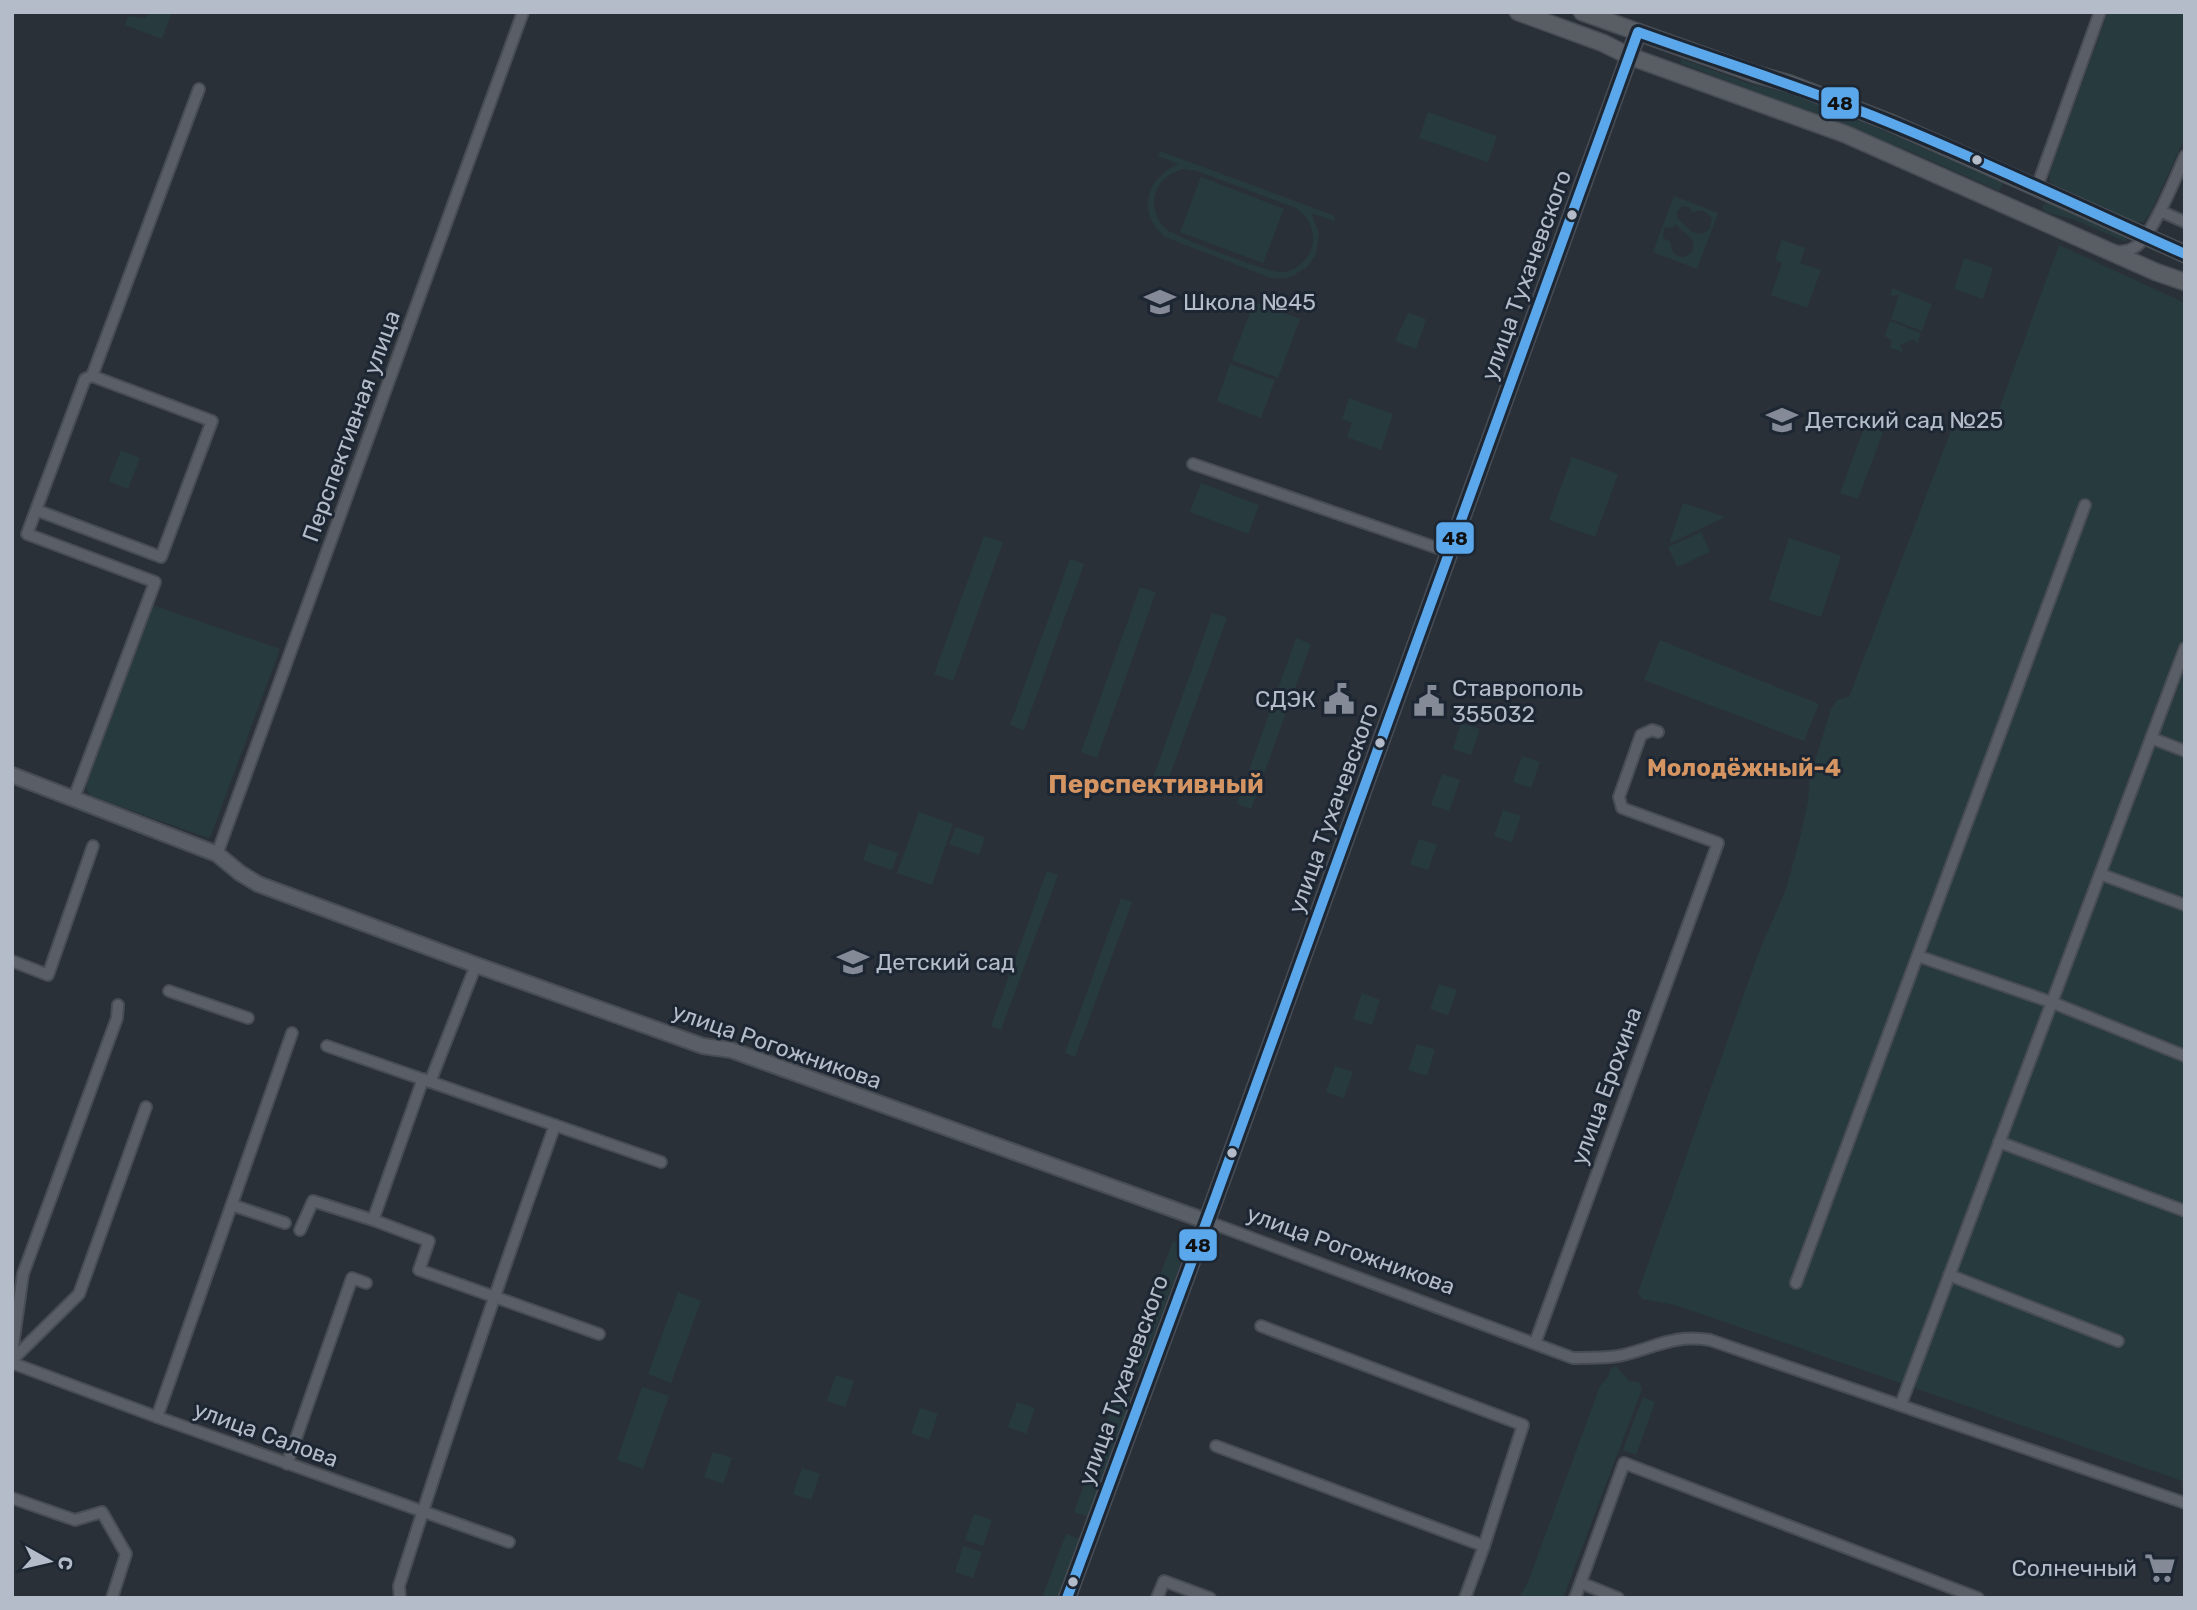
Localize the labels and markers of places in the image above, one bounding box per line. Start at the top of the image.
unlabelled marker [1970,153,1984,167]
unlabelled marker [1565,208,1579,222]
school or university icon: Школа №45 [1143,285,1177,319]
place label: Школа №45 [1183,288,1316,316]
school or university icon: Детский сад №25 [1765,403,1799,437]
place label: Детский сад №25 [1805,406,2003,434]
place label: Ставрополь 355032 [1452,674,1583,728]
public building icon: СДЭК [1322,682,1356,716]
public building icon: Ставрополь 355032 [1412,684,1446,718]
place label: СДЭК [1255,685,1316,713]
unlabelled marker [1373,736,1387,750]
school or university icon: Детский сад [836,945,870,979]
place label: Детский сад [876,948,1015,976]
unlabelled marker [1225,1146,1239,1160]
supermarket icon: Солнечный [2143,1551,2177,1585]
place label: Солнечный [2012,1554,2137,1582]
unlabelled marker [1066,1575,1080,1589]

